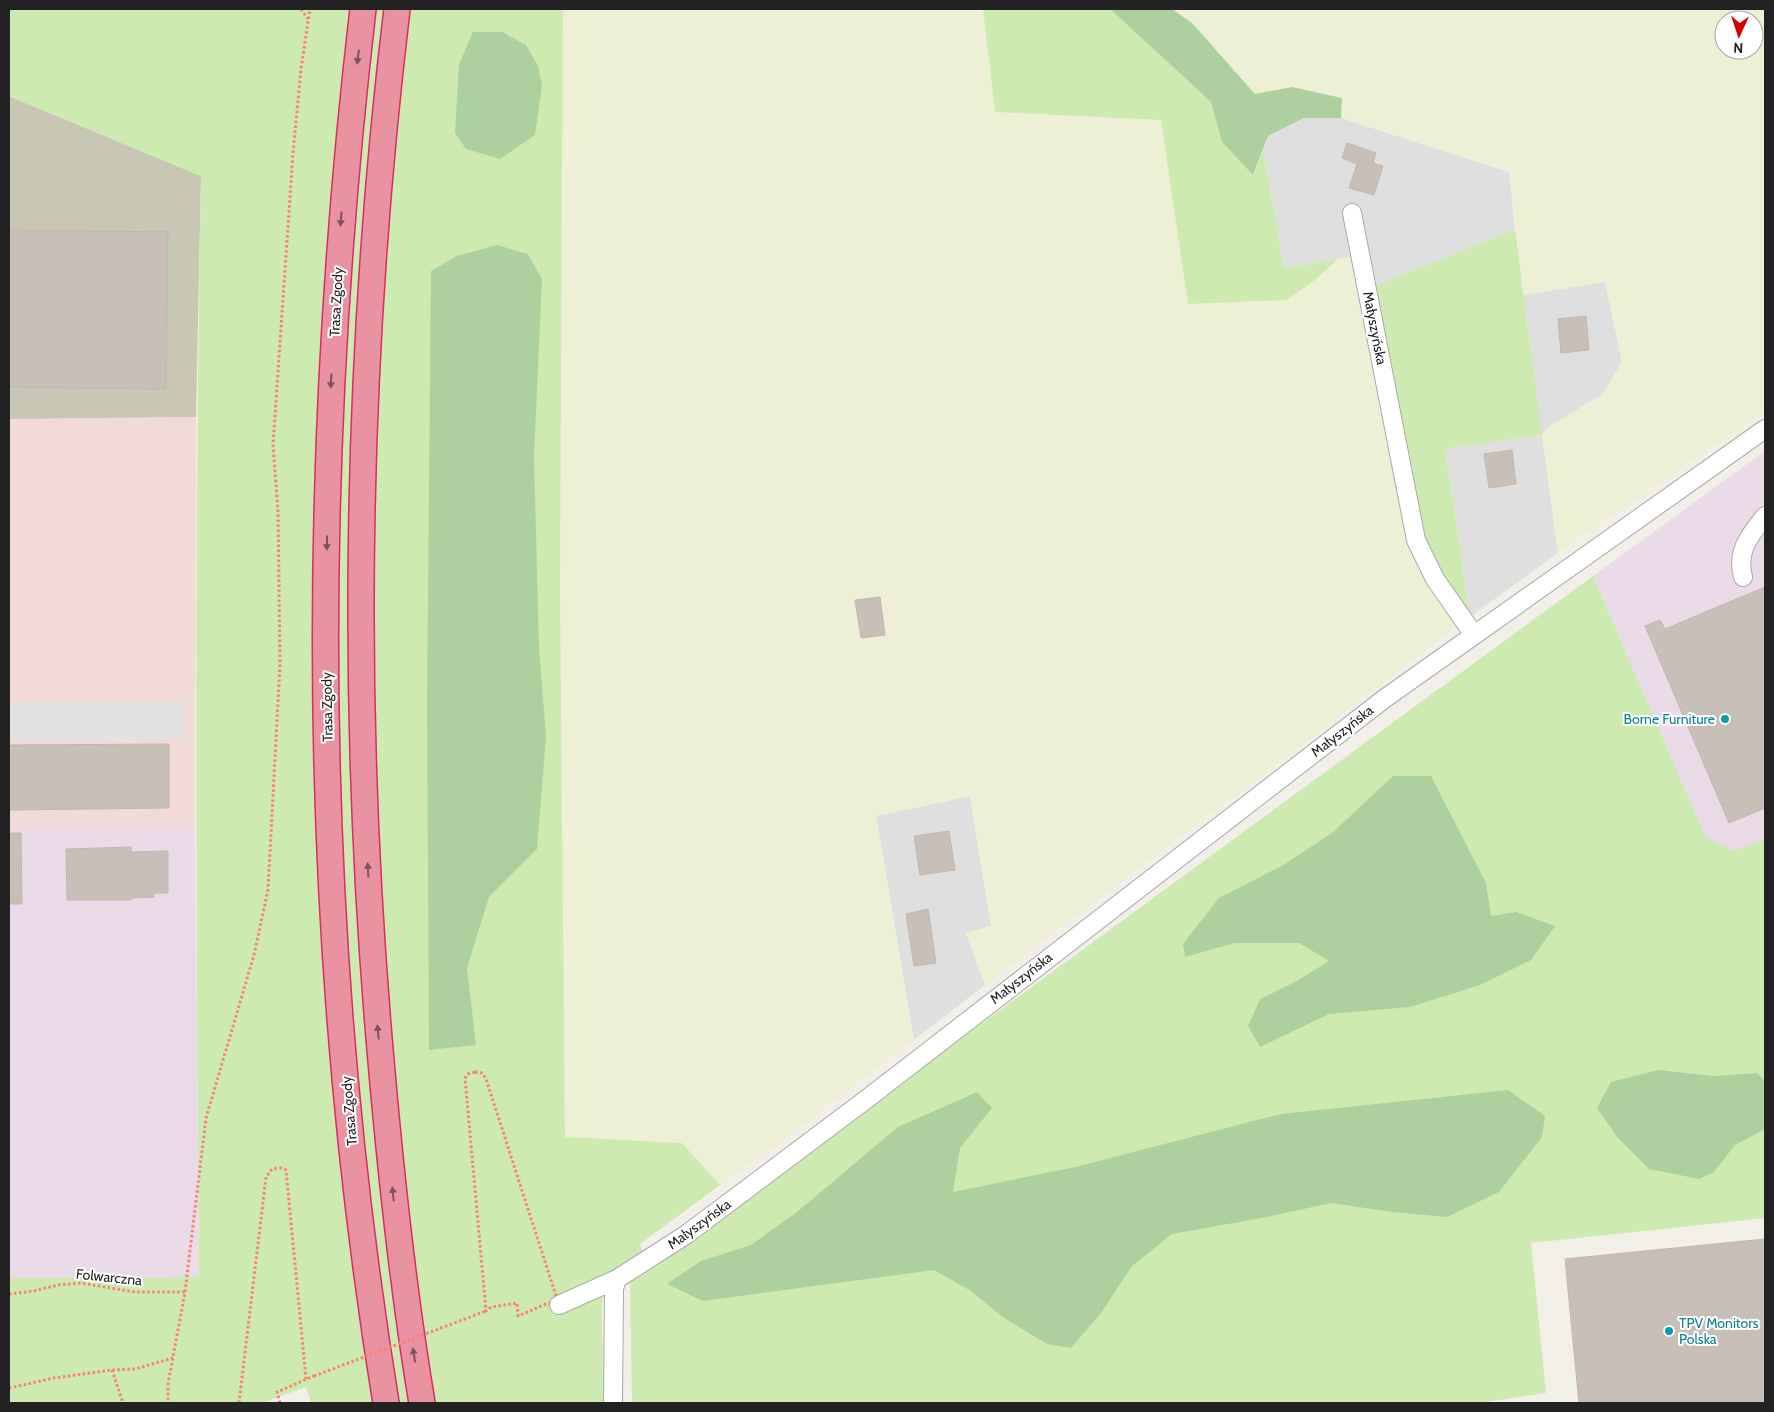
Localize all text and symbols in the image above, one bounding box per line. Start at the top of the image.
north arrow [1714,10,1764,60]
text: N [1733,39,1744,57]
one-way arrow [354,49,362,65]
one-way arrow [337,211,345,227]
street label: Trasa Zgody [325,267,347,337]
street label: Małyszyńska [1359,290,1391,366]
one-way arrow [327,373,335,389]
one-way arrow [323,536,331,552]
street label: Trasa Zgody [317,672,337,742]
street label: Małyszyńska [1307,701,1377,761]
place label: Borne Furniture [1624,710,1715,728]
marker: Borne Furniture [1719,713,1731,725]
one-way arrow [363,862,371,878]
street label: Małyszyńska [986,948,1056,1008]
one-way arrow [374,1024,382,1040]
street label: Trasa Zgody [337,1075,361,1147]
one-way arrow [389,1186,397,1202]
street label: Małyszyńska [664,1195,735,1253]
street label: Folwarczna [75,1265,143,1289]
place label: TPV Monitors Polska [1679,1314,1759,1348]
marker: TPV Monitors Polska [1663,1325,1675,1337]
one-way arrow [410,1347,418,1363]

